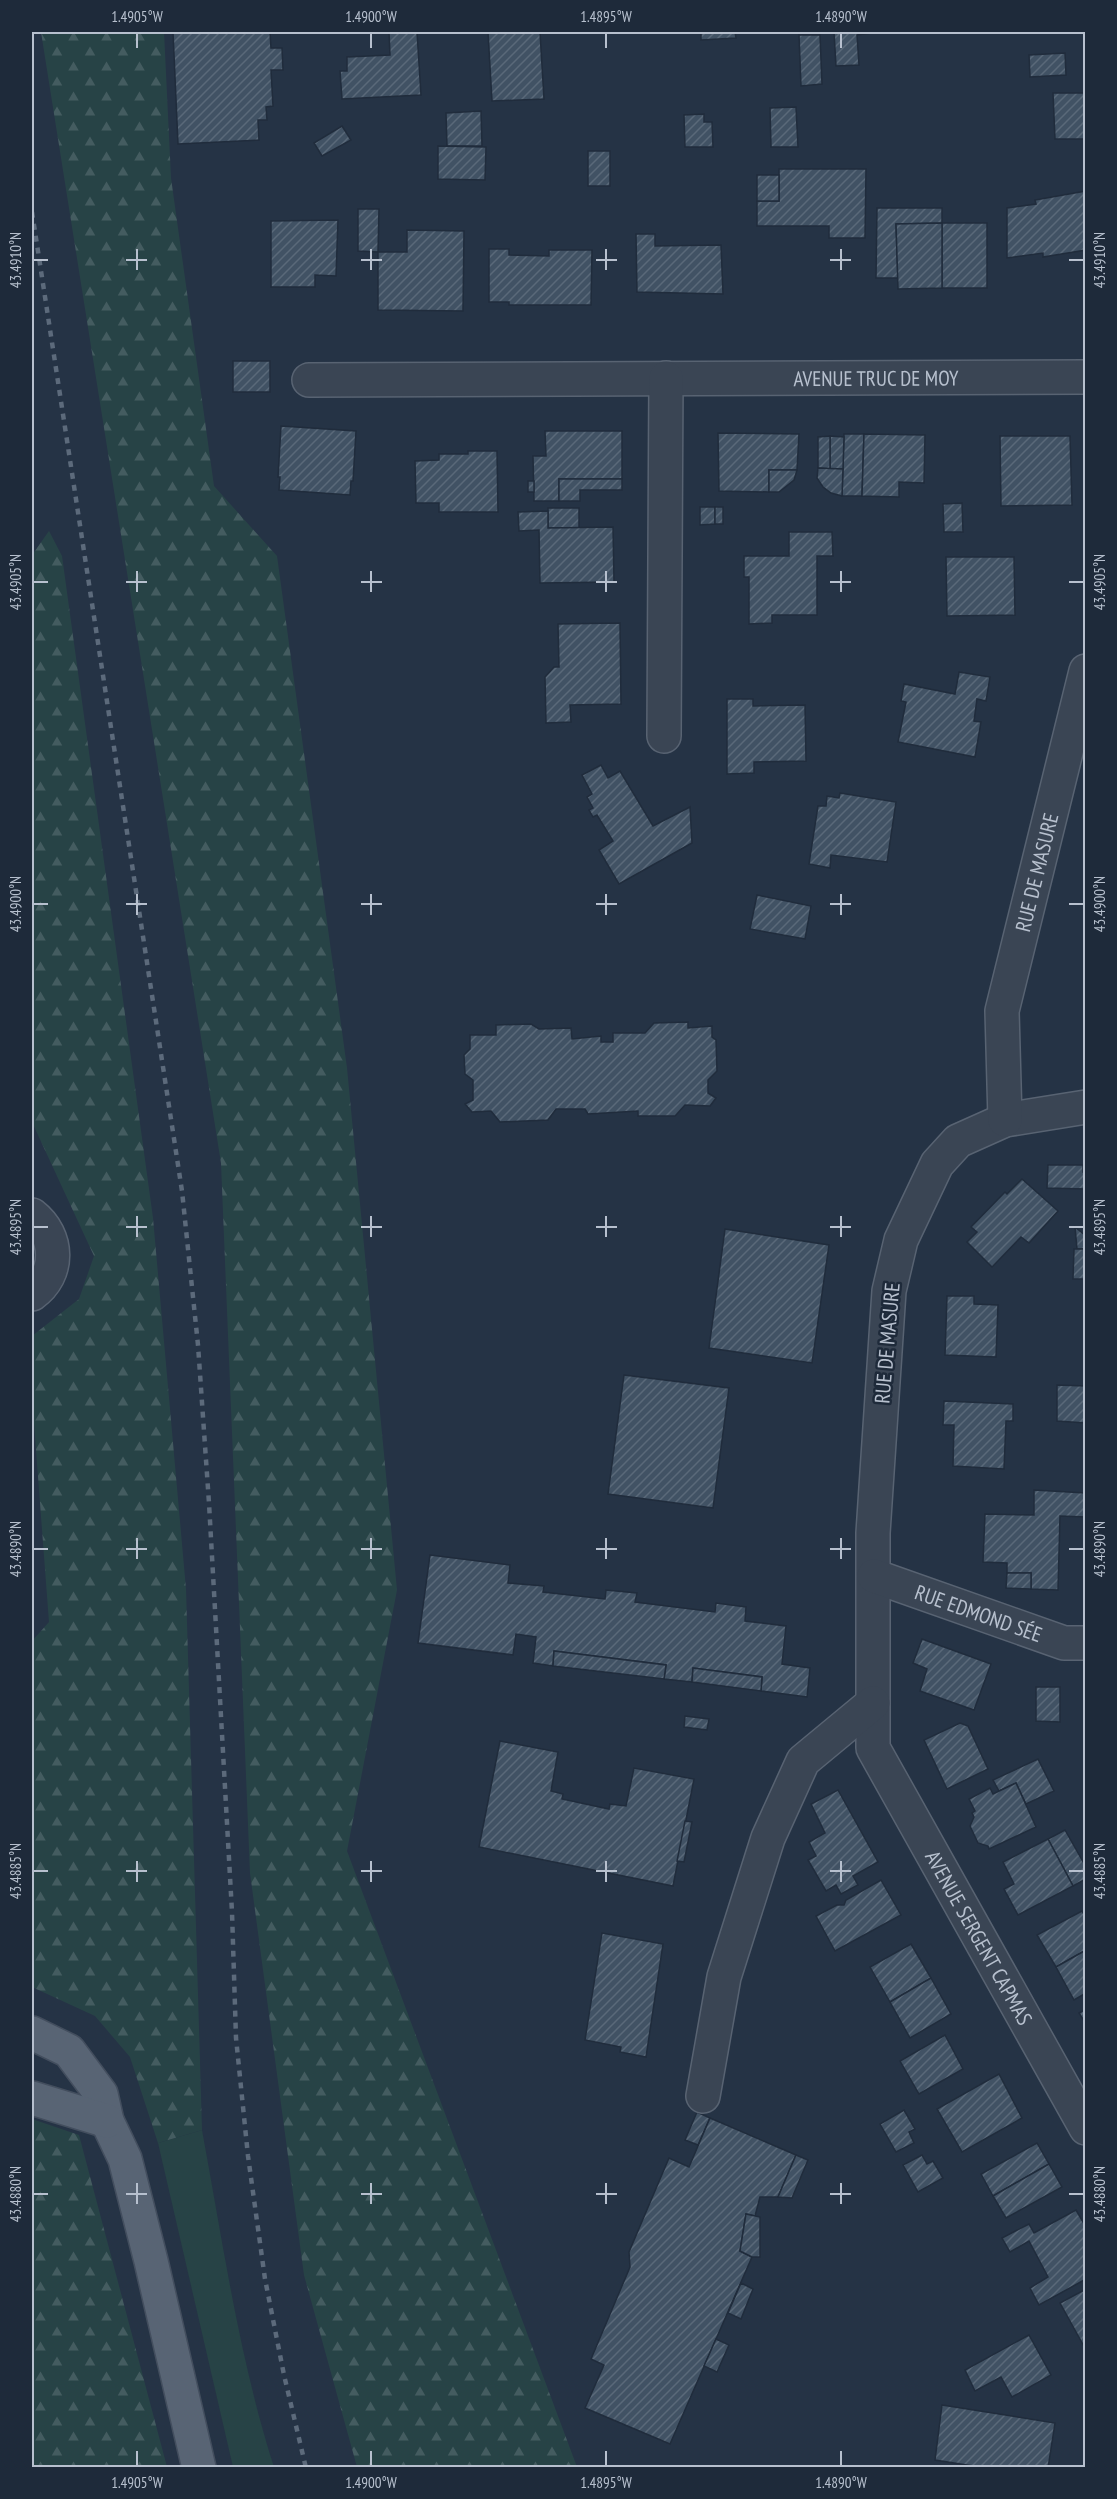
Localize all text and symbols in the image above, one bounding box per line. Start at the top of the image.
text: 1.4905°W [111,7,163,26]
text: 1.4900°W [345,7,397,26]
text: 1.4895°W [580,7,632,26]
text: 1.4890°W [815,7,867,26]
text: 43.4910°N [6,232,25,288]
text: 43.4910°N [1090,232,1109,288]
street label: AVENUE TRUC DE MOY [793,364,959,392]
text: 43.4905°N [6,554,25,610]
text: 43.4905°N [1090,554,1109,610]
street label: RUE DE MASURE [1009,810,1064,934]
text: 43.4900°N [6,876,25,932]
text: 43.4900°N [1090,876,1109,932]
text: 43.4895°N [6,1199,25,1255]
text: 43.4895°N [1090,1199,1109,1255]
street label: RUE DE MASURE [868,1281,906,1405]
text: 43.4890°N [6,1521,25,1577]
text: 43.4890°N [1090,1521,1109,1577]
street label: RUE EDMOND SÉE [911,1578,1046,1648]
text: 43.4885°N [6,1843,25,1899]
text: 43.4885°N [1090,1843,1109,1899]
street label: AVENUE SERGENT CAPMAS [920,1846,1039,2030]
text: 43.4880°N [6,2166,25,2222]
text: 43.4880°N [1090,2166,1109,2222]
text: 1.4905°W [111,2473,163,2492]
text: 1.4900°W [345,2473,397,2492]
text: 1.4895°W [580,2473,632,2492]
text: 1.4890°W [815,2473,867,2492]

